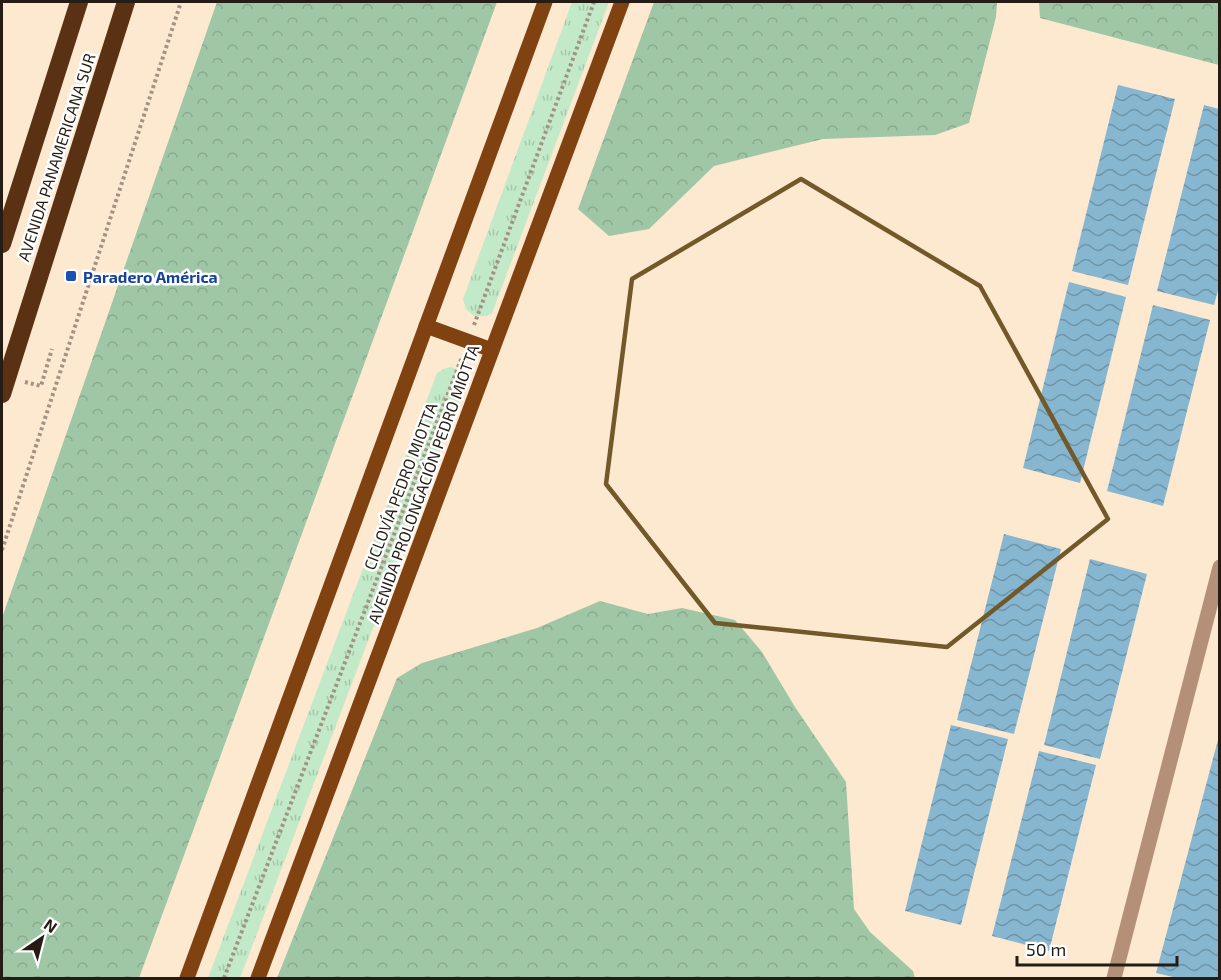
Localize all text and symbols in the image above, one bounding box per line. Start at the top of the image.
street label: AVENIDA PANAMERICANA SUR [13,51,99,263]
place label: Paradero América [83,267,218,286]
marker: Paradero América [64,269,78,283]
street label: AVENIDA PROLONGACIÓN PEDRO MIOTTA [364,342,482,626]
street label: CICLOVÍA PEDRO MIOTTA [359,400,441,572]
north arrow [12,908,72,968]
text: N [41,914,61,936]
scale bar [1017,929,1178,967]
text: 50 m [1026,938,1066,960]

